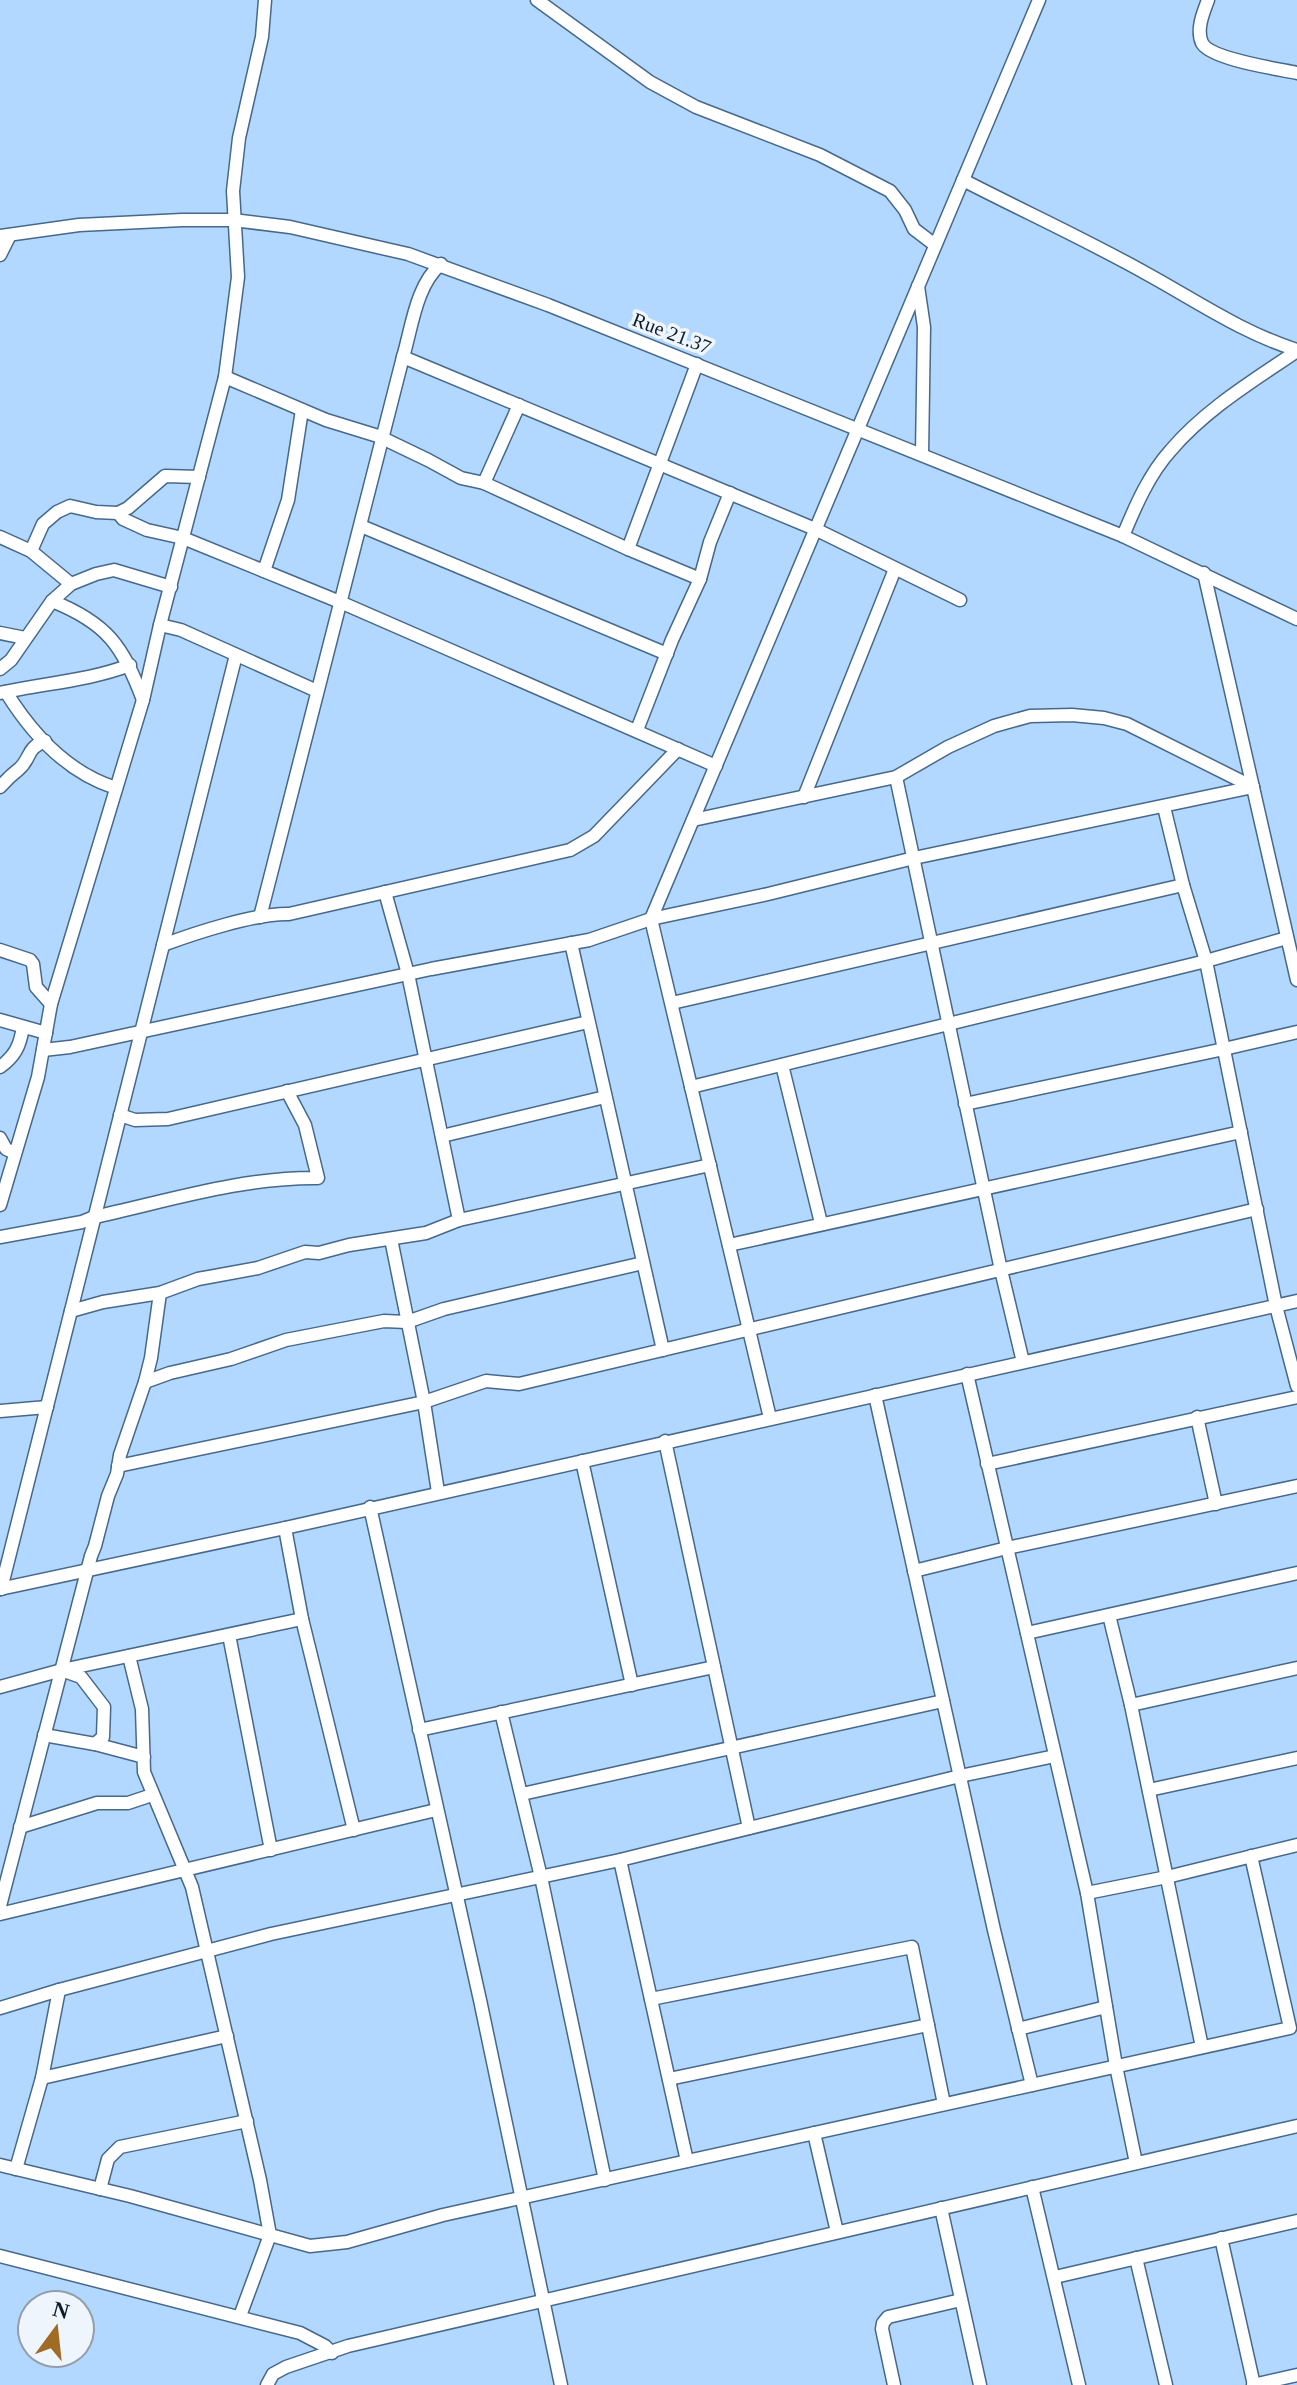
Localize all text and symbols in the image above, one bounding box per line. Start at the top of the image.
street label: Rue 21.37 [630,308,714,358]
north arrow [16,2289,96,2369]
text: N [50,2296,72,2324]

